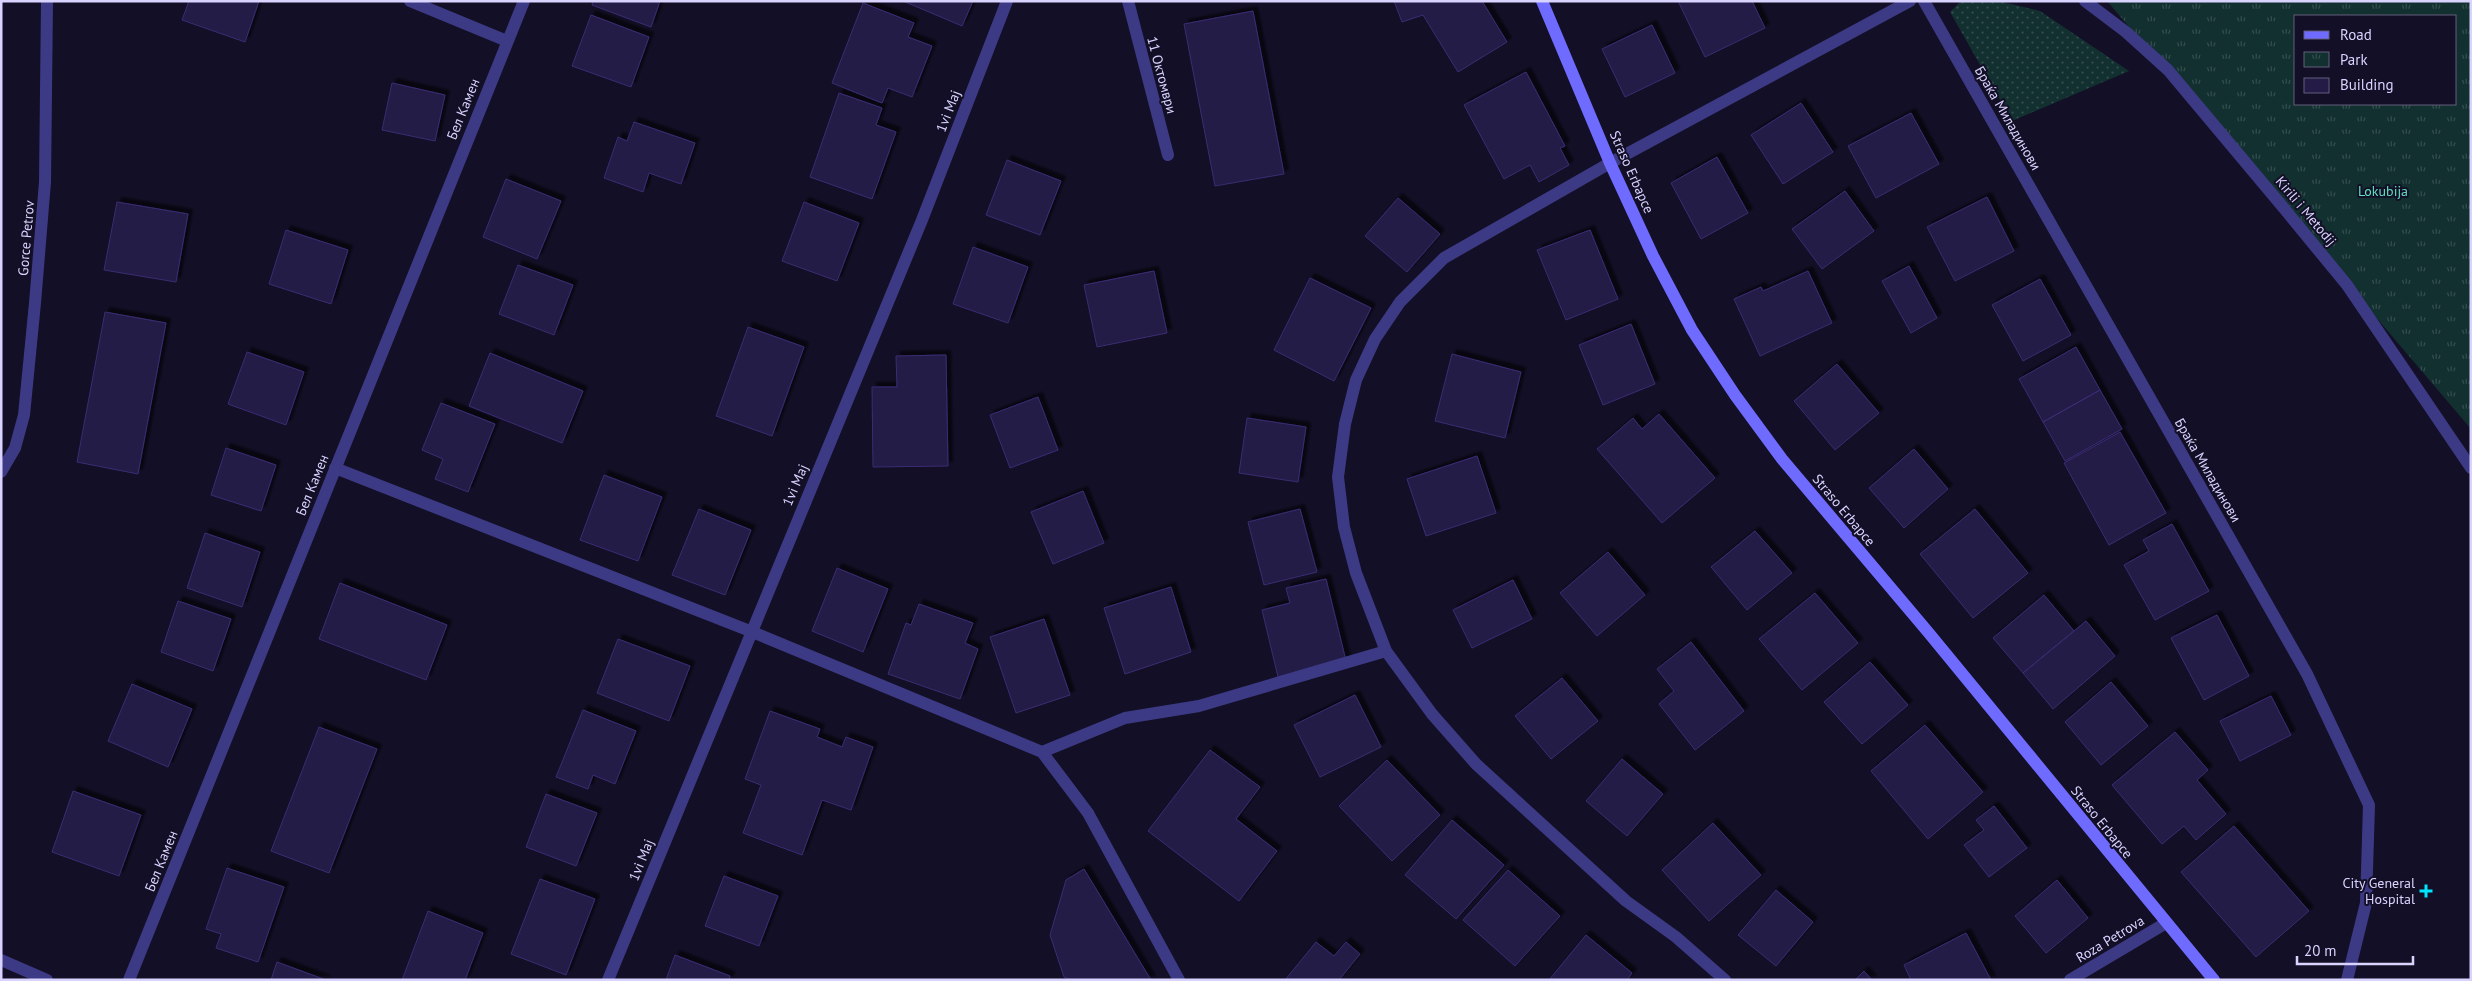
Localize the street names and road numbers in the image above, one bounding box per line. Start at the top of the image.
street label: 11 Октомври [1143,34,1181,116]
street label: Браќа Миладинови [1971,63,2045,173]
street label: Бел Камен [443,76,483,142]
street label: 1vi Maj [932,87,964,135]
street label: Straso Erbapce [1606,128,1658,216]
street label: Kirili i Metodij [2272,173,2340,249]
street label: Gorce Petrov [14,199,38,276]
street label: Браќа Миладинови [2171,415,2245,525]
street label: Бел Камен [292,452,332,518]
street label: 1vi Maj [778,461,812,509]
street label: Straso Erbapce [1809,470,1879,550]
street label: Straso Erbapce [2067,782,2137,862]
street label: Бел Камен [141,828,181,894]
street label: 1vi Maj [624,836,658,884]
street label: Roza Petrova [2072,911,2148,967]

